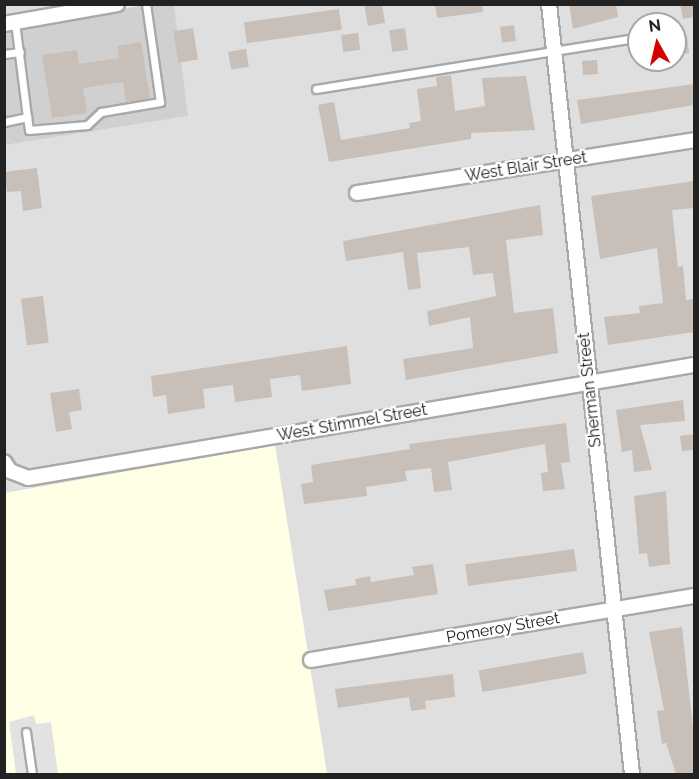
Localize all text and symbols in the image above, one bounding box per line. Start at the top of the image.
north arrow [627,12,687,72]
text: N [647,15,662,36]
street label: West Blair Street [464,148,588,186]
street label: Sherman Street [574,332,606,448]
street label: West Stimmel Street [275,400,429,446]
street label: Pomeroy Street [445,609,561,647]

